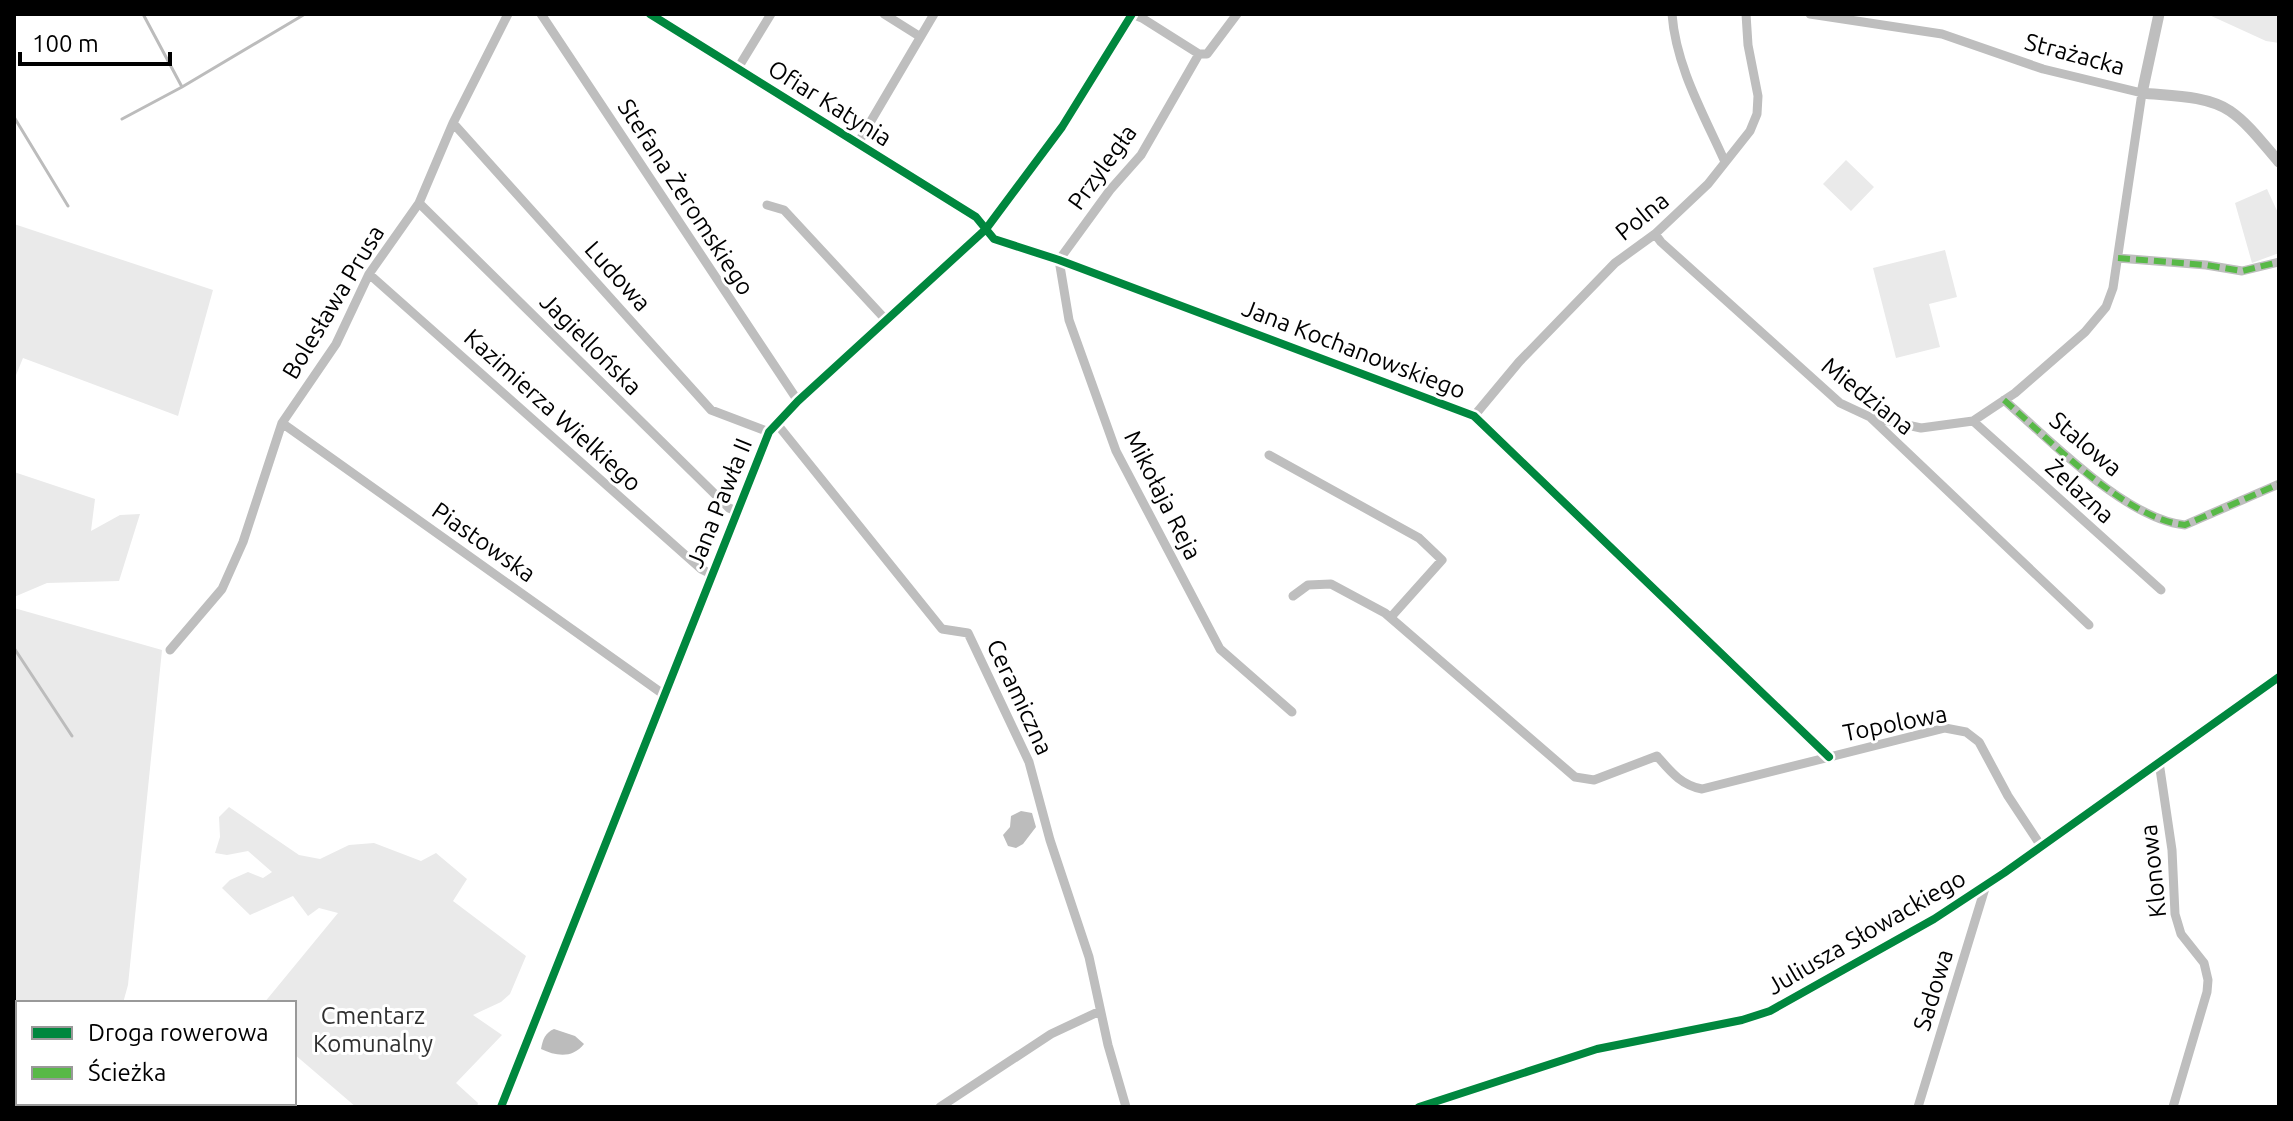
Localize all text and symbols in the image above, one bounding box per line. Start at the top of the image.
scale bar [20,16,170,66]
street label: Strażacka [2022,28,2128,80]
text: 100 m [32,30,99,57]
street label: Ofiar Katynia [763,54,897,152]
street label: Stefana Żeromskiego [613,94,759,300]
street label: Przyległa [1062,119,1142,215]
street label: Polna [1610,186,1674,246]
street label: Bolesława Prusa [277,220,389,384]
street label: Ludowa [580,235,656,317]
street label: Jagiellońska [535,288,647,400]
street label: Jana Kochanowskiego [1239,294,1469,404]
street label: Kazimierza Wielkiego [459,323,647,497]
street label: Miedziana [1817,352,1919,440]
street label: Stalowa [2045,406,2127,482]
street label: Mikołaja Reja [1119,426,1207,564]
street label: Jana Pawła II [681,434,757,572]
street label: Żelazna [2040,453,2120,529]
street label: Piastowska [427,497,541,587]
street label: Ceramiczna [982,635,1058,759]
street label: Topolowa [1841,700,1949,746]
street label: Klonowa [2135,823,2171,919]
street label: Juliusza Słowackiego [1762,864,1970,1000]
street label: Sadowa [1908,946,1958,1034]
legend [16,1001,296,1105]
park label: Cmentarz Komunalny [313,1002,434,1057]
text: Droga rowerowa [88,1019,269,1046]
text: Ścieżka [88,1058,166,1086]

